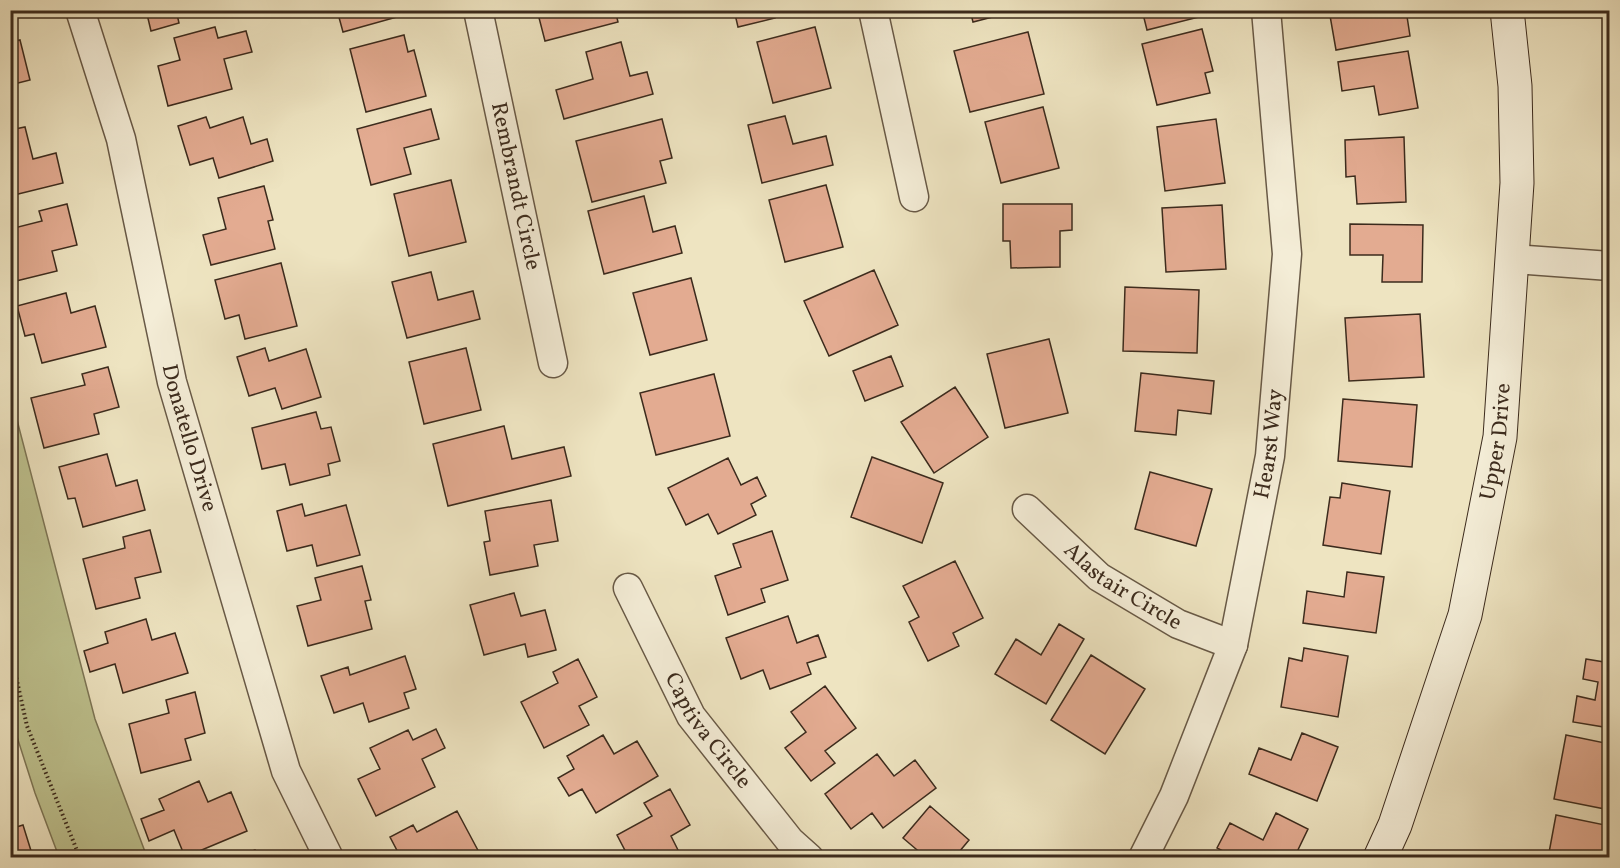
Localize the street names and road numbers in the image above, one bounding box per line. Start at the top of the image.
street label: Rembrandt Circle [482,99,548,273]
street label: Donatello Drive [153,361,225,516]
street label: Upper Drive [1472,382,1519,503]
street label: Hearst Way [1246,387,1291,502]
street label: Alastair Circle [1056,536,1188,638]
street label: Captiva Circle [657,667,759,796]

